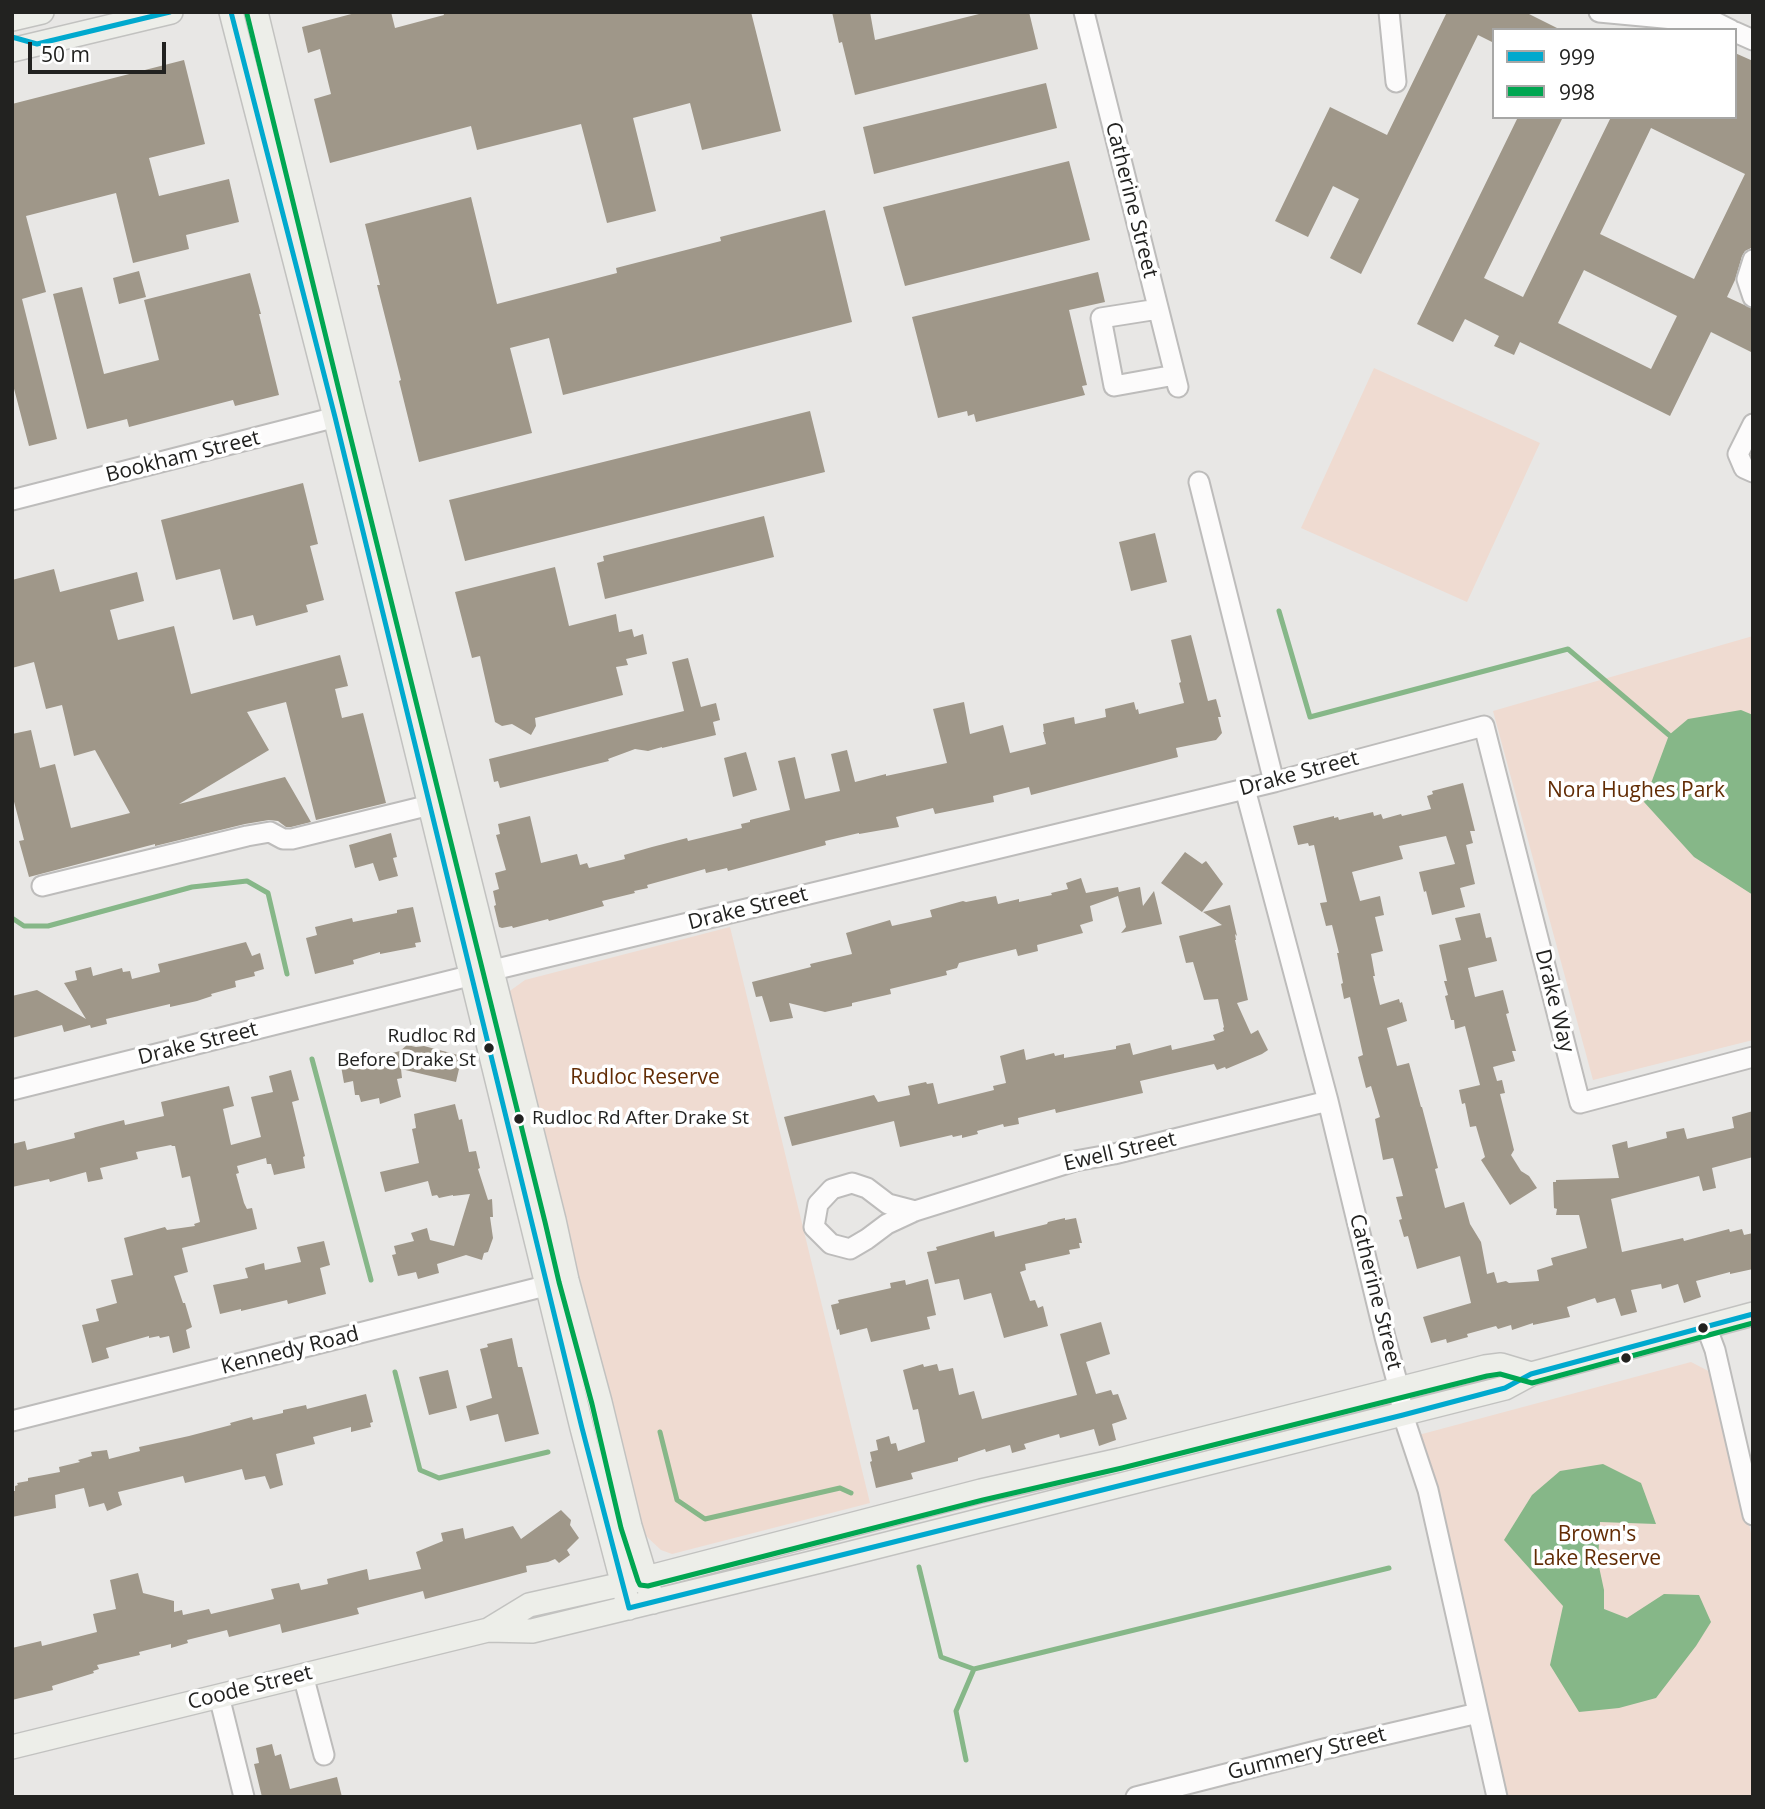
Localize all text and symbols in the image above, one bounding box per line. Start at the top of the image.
scale bar [32,28,170,72]
legend [1492,28,1737,119]
text: 50 m [41,40,90,68]
text: 999 [1559,43,1595,71]
text: 998 [1559,78,1595,106]
street label: Catherine Street [1099,119,1163,281]
street label: Bookham Street [103,426,263,488]
street label: Drake Street [1237,746,1361,802]
park label: Nora Hughes Park [1547,778,1725,804]
street label: Drake Street [686,882,810,936]
street label: Drake Way [1529,947,1579,1055]
street label: Drake Street [136,1017,260,1071]
place label: Rudloc Rd Before Drake St [337,1026,476,1070]
marker: Rudloc Rd Before Drake St [482,1041,496,1055]
park label: Rudloc Reserve [570,1065,720,1091]
place label: Rudloc Rd After Drake St [532,1108,749,1130]
marker: Rudloc Rd After Drake St [512,1112,526,1126]
street label: Ewell Street [1061,1127,1179,1177]
street label: Catherine Street [1343,1211,1407,1373]
unlabelled marker [1696,1321,1710,1335]
street label: Kennedy Road [218,1322,362,1380]
unlabelled marker [1619,1351,1633,1365]
park label: Brown's Lake Reserve [1533,1522,1661,1572]
street label: Coode Street [185,1660,315,1716]
street label: Gummery Street [1225,1722,1389,1786]

